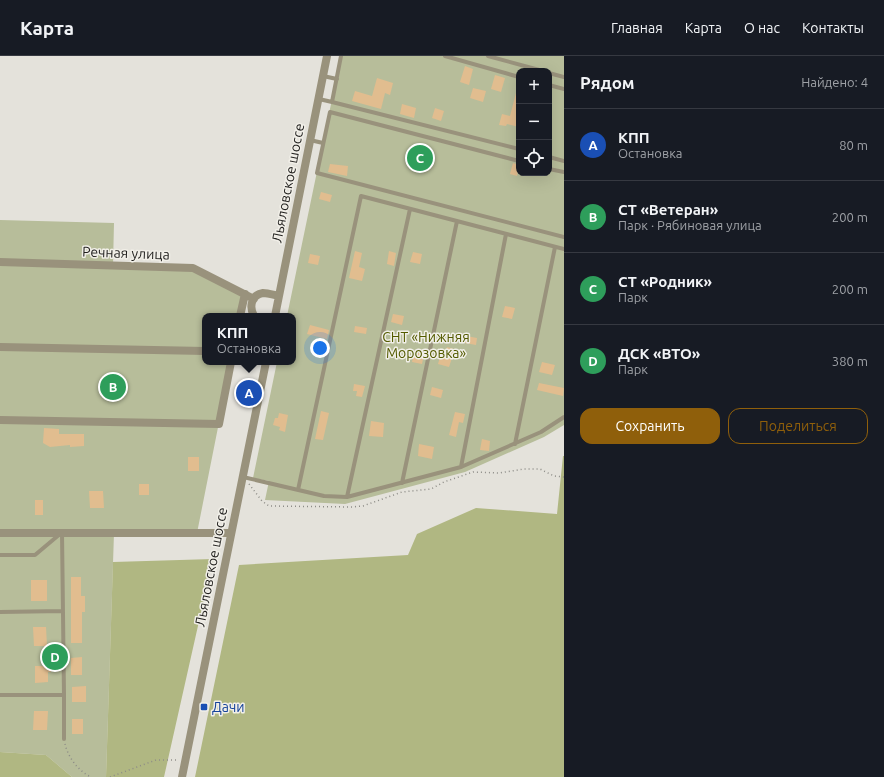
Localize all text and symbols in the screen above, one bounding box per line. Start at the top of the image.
text: Карта [20,17,74,39]
text: Главная [611,20,663,36]
text: Карта [685,20,722,36]
text: О нас [744,20,780,36]
text: Контакты [802,20,864,36]
map controls [516,68,552,176]
button: + [516,68,552,104]
text: Рядом [580,73,635,92]
text: Найдено: 4 [801,75,868,89]
button: − [516,104,552,140]
street label: Льяловское шоссе [269,122,307,244]
text: КПП [618,129,650,146]
text: A [588,138,598,152]
text: 80 m [839,138,868,152]
button: locate [516,140,552,176]
pin: C [407,143,433,173]
text: Остановка [618,146,683,160]
text: СТ «Ветеран» [618,201,718,218]
text: B [589,210,597,224]
text: 200 m [832,210,868,224]
text: Парк · Рябиновая улица [618,218,762,232]
street label: Речная улица [82,243,170,263]
text: СТ «Родник» [618,273,712,290]
text: C [589,282,597,296]
text: 200 m [832,282,868,296]
text: Парк [618,290,648,304]
popup [202,313,296,365]
text: КПП [217,324,248,341]
park label: СНТ «Нижняя Морозовка» [382,329,470,361]
your location [310,338,330,358]
text: Остановка [217,341,281,355]
text: ДСК «ВТО» [618,345,700,362]
text: D [588,354,598,368]
text: 380 m [832,354,868,368]
text: Парк [618,362,648,376]
pin: B [100,372,126,402]
pin: A [236,378,262,408]
button: Сохранить [580,408,720,444]
button: Поделиться [728,408,868,444]
street label: Льяловское шоссе [192,506,230,628]
pin: D [42,642,68,672]
place label: Дачи [212,699,245,715]
marker: Дачи [199,702,209,712]

